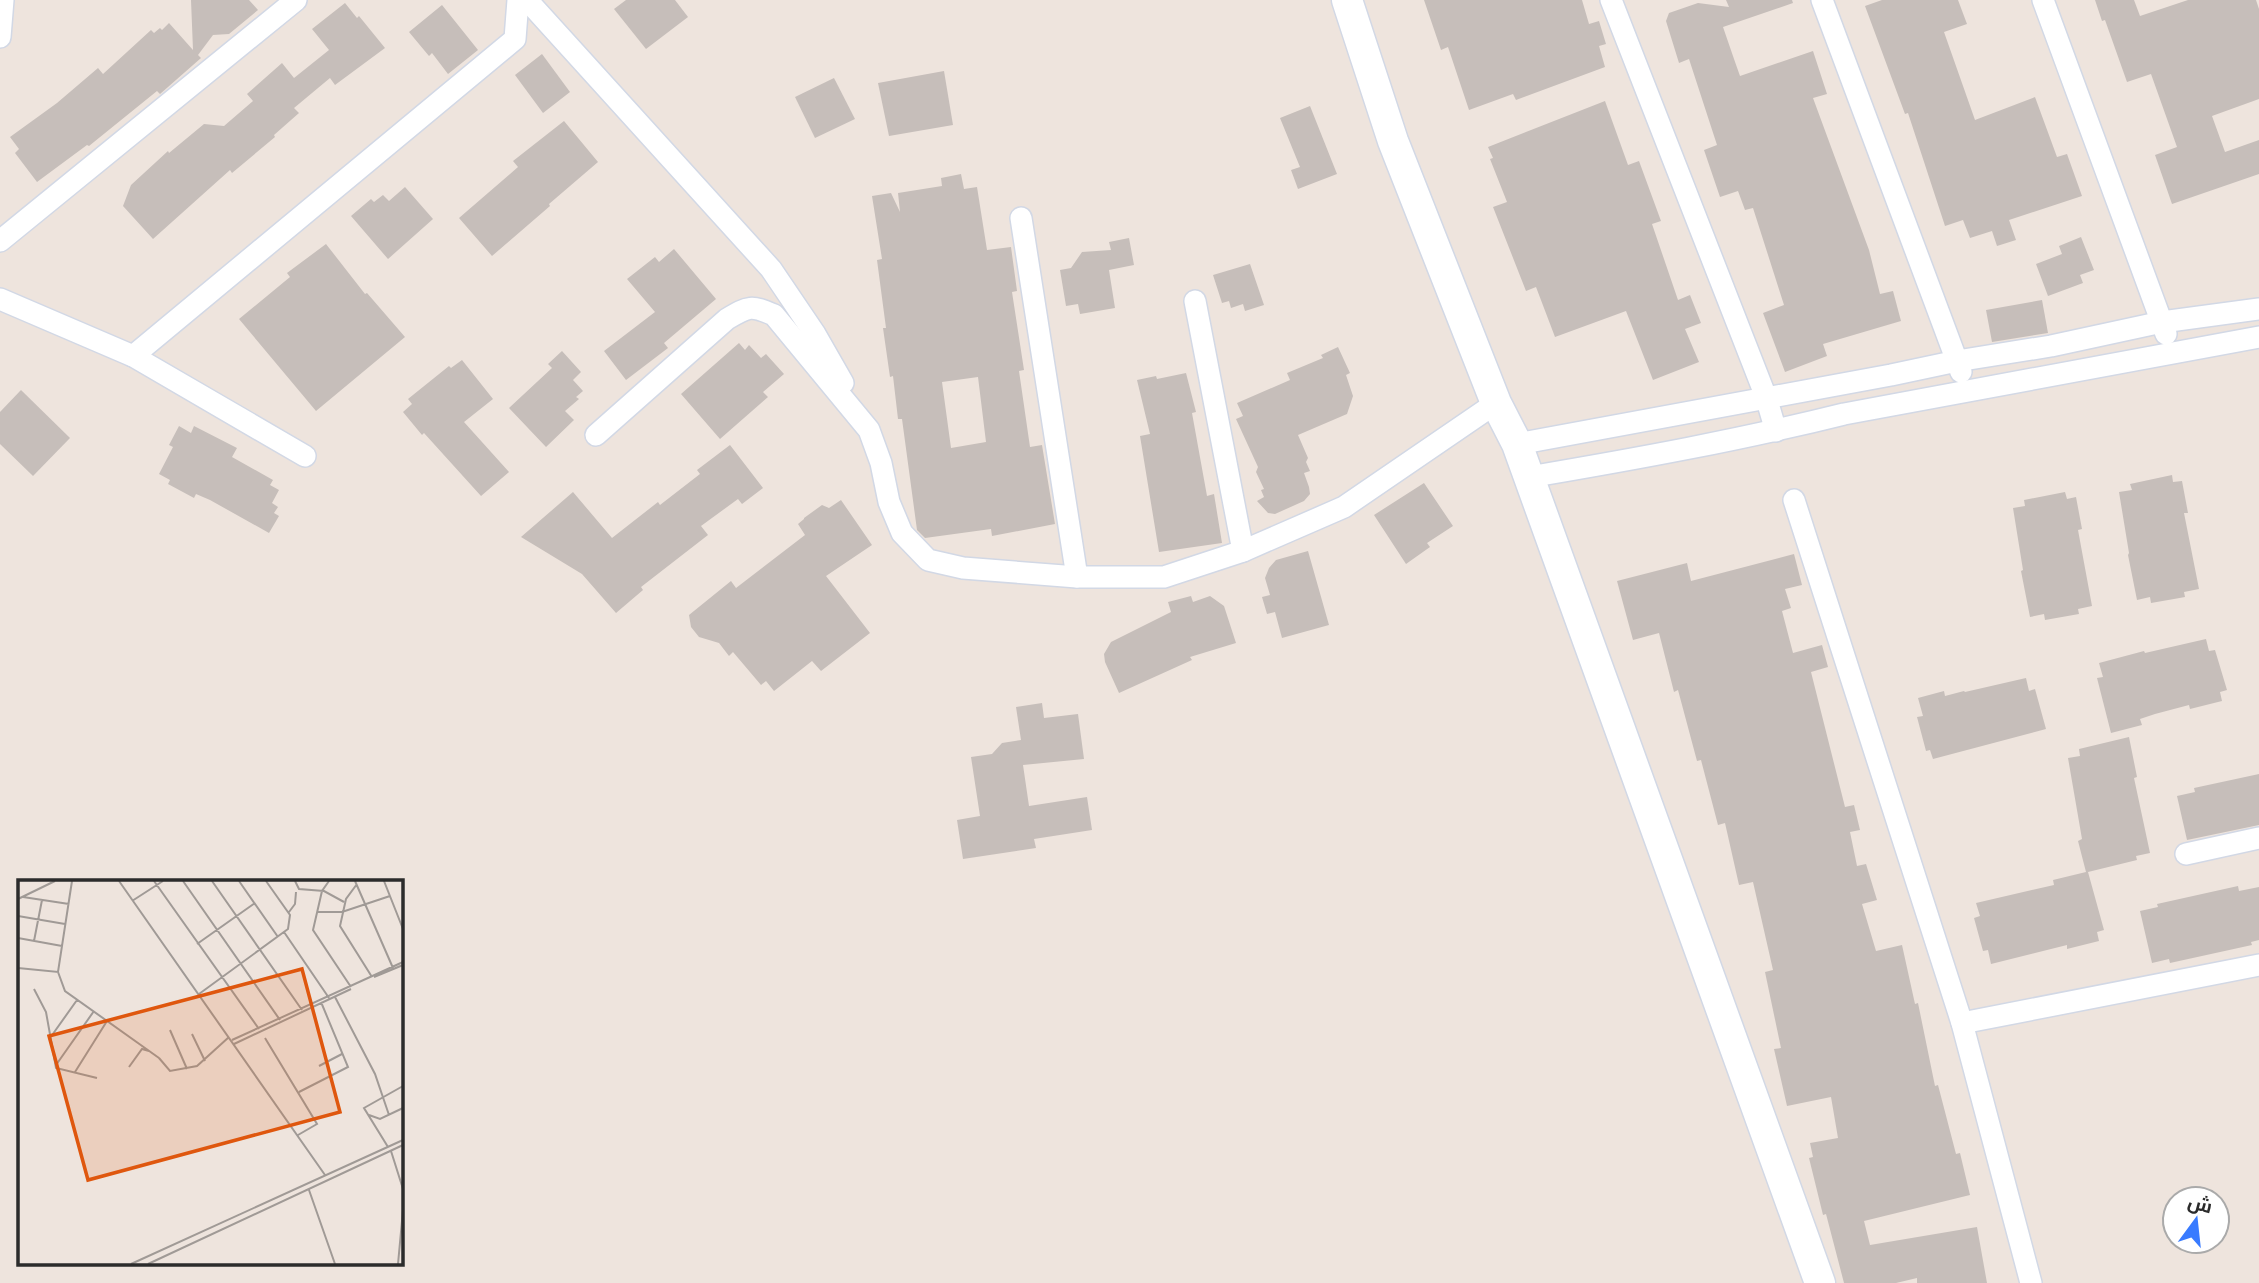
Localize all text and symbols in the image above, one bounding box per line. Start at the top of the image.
inset map [18,880,402,1266]
north arrow [2161,1185,2231,1255]
text: ش [2185,1188,2216,1219]

